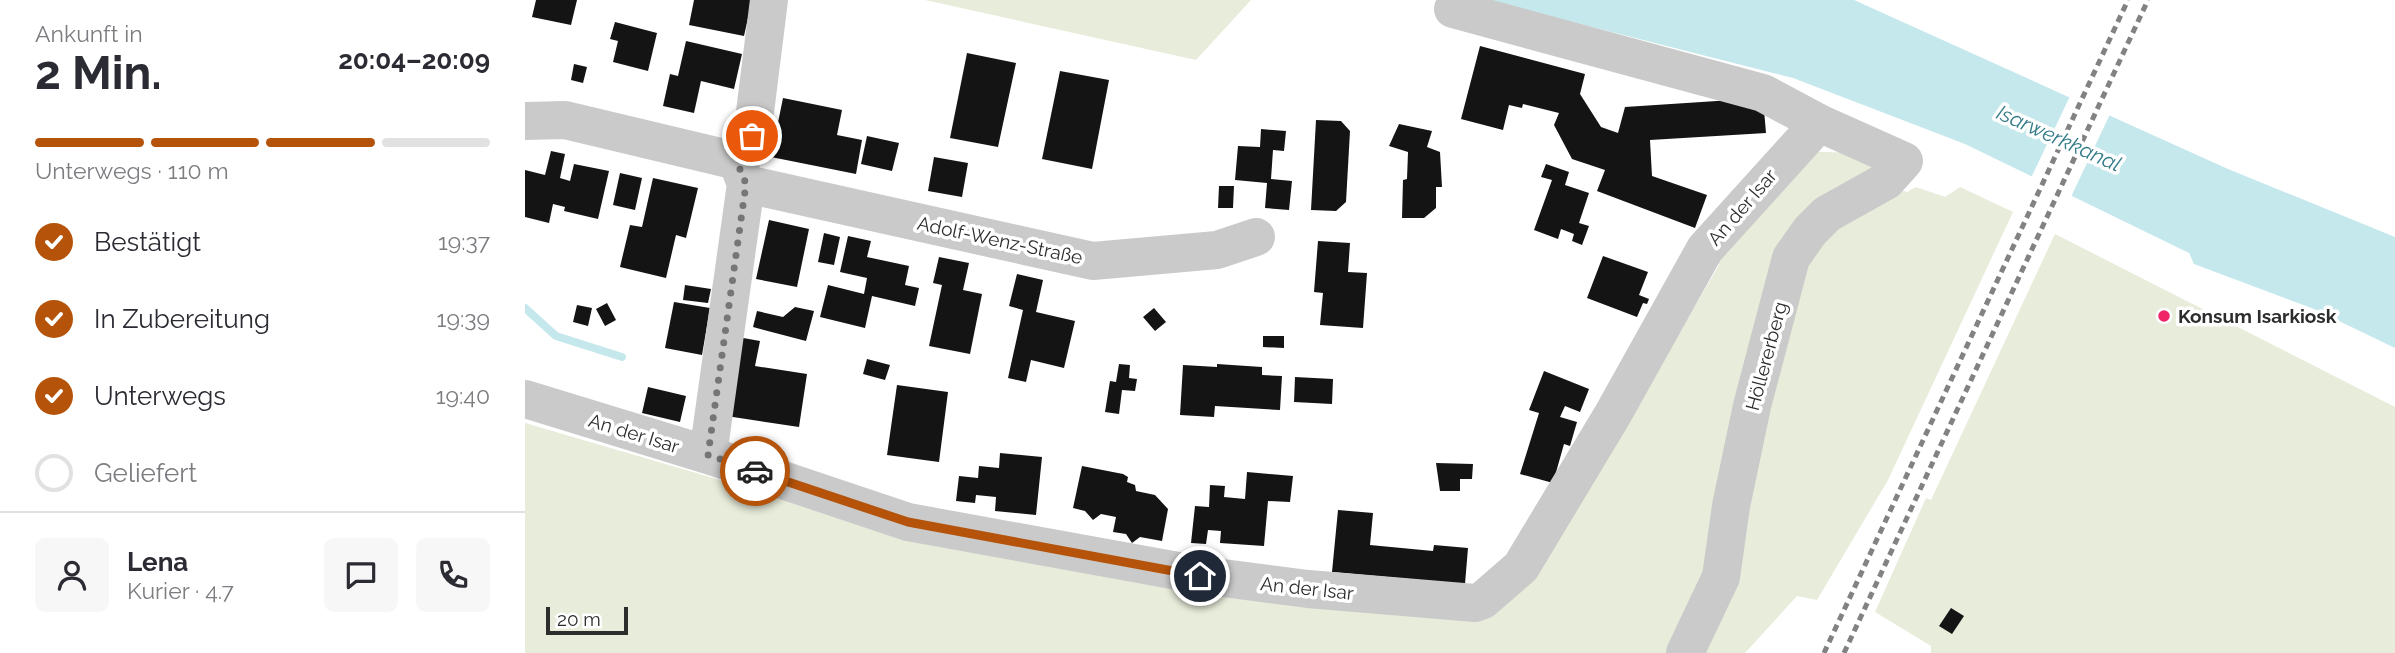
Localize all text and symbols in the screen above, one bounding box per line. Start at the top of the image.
text: Ankunft in [35,20,143,47]
text: 20:04–20:09 [338,45,490,75]
text: 2 Min. [35,46,162,100]
water label: Isarwerkkanal [1993,99,2125,177]
pin [722,106,782,166]
icon: bag [733,117,771,155]
text: Unterwegs · 110 m [35,157,229,184]
street label: An der Isar [1703,164,1781,250]
street label: Adolf-Wenz-Straße [915,212,1085,268]
icon: check [35,223,73,261]
text: Bestätigt [94,227,201,257]
text: 19:37 [438,228,490,255]
street label: Höllererberg [1741,299,1791,413]
icon: check [35,300,73,338]
text: In Zubereitung [94,304,270,334]
text: 19:39 [437,305,490,332]
place label: Konsum Isarkiosk [2178,305,2337,327]
marker: Konsum Isarkiosk [2156,308,2172,324]
icon: check [35,377,73,415]
text: Unterwegs [94,381,226,411]
text: 19:40 [436,382,490,409]
street label: An der Isar [586,409,682,457]
courier [720,436,790,506]
icon: car [736,452,774,490]
text: Geliefert [94,458,197,488]
button: person [35,538,109,612]
button: chat [324,538,398,612]
button: phone [416,538,490,612]
pin [1170,546,1230,606]
text: Lena [127,547,188,577]
icon: home [1181,557,1219,595]
street label: An der Isar [1259,572,1355,604]
text: Kurier · 4.7 [127,577,234,604]
scale bar [546,604,628,636]
text: 20 m [557,608,601,630]

